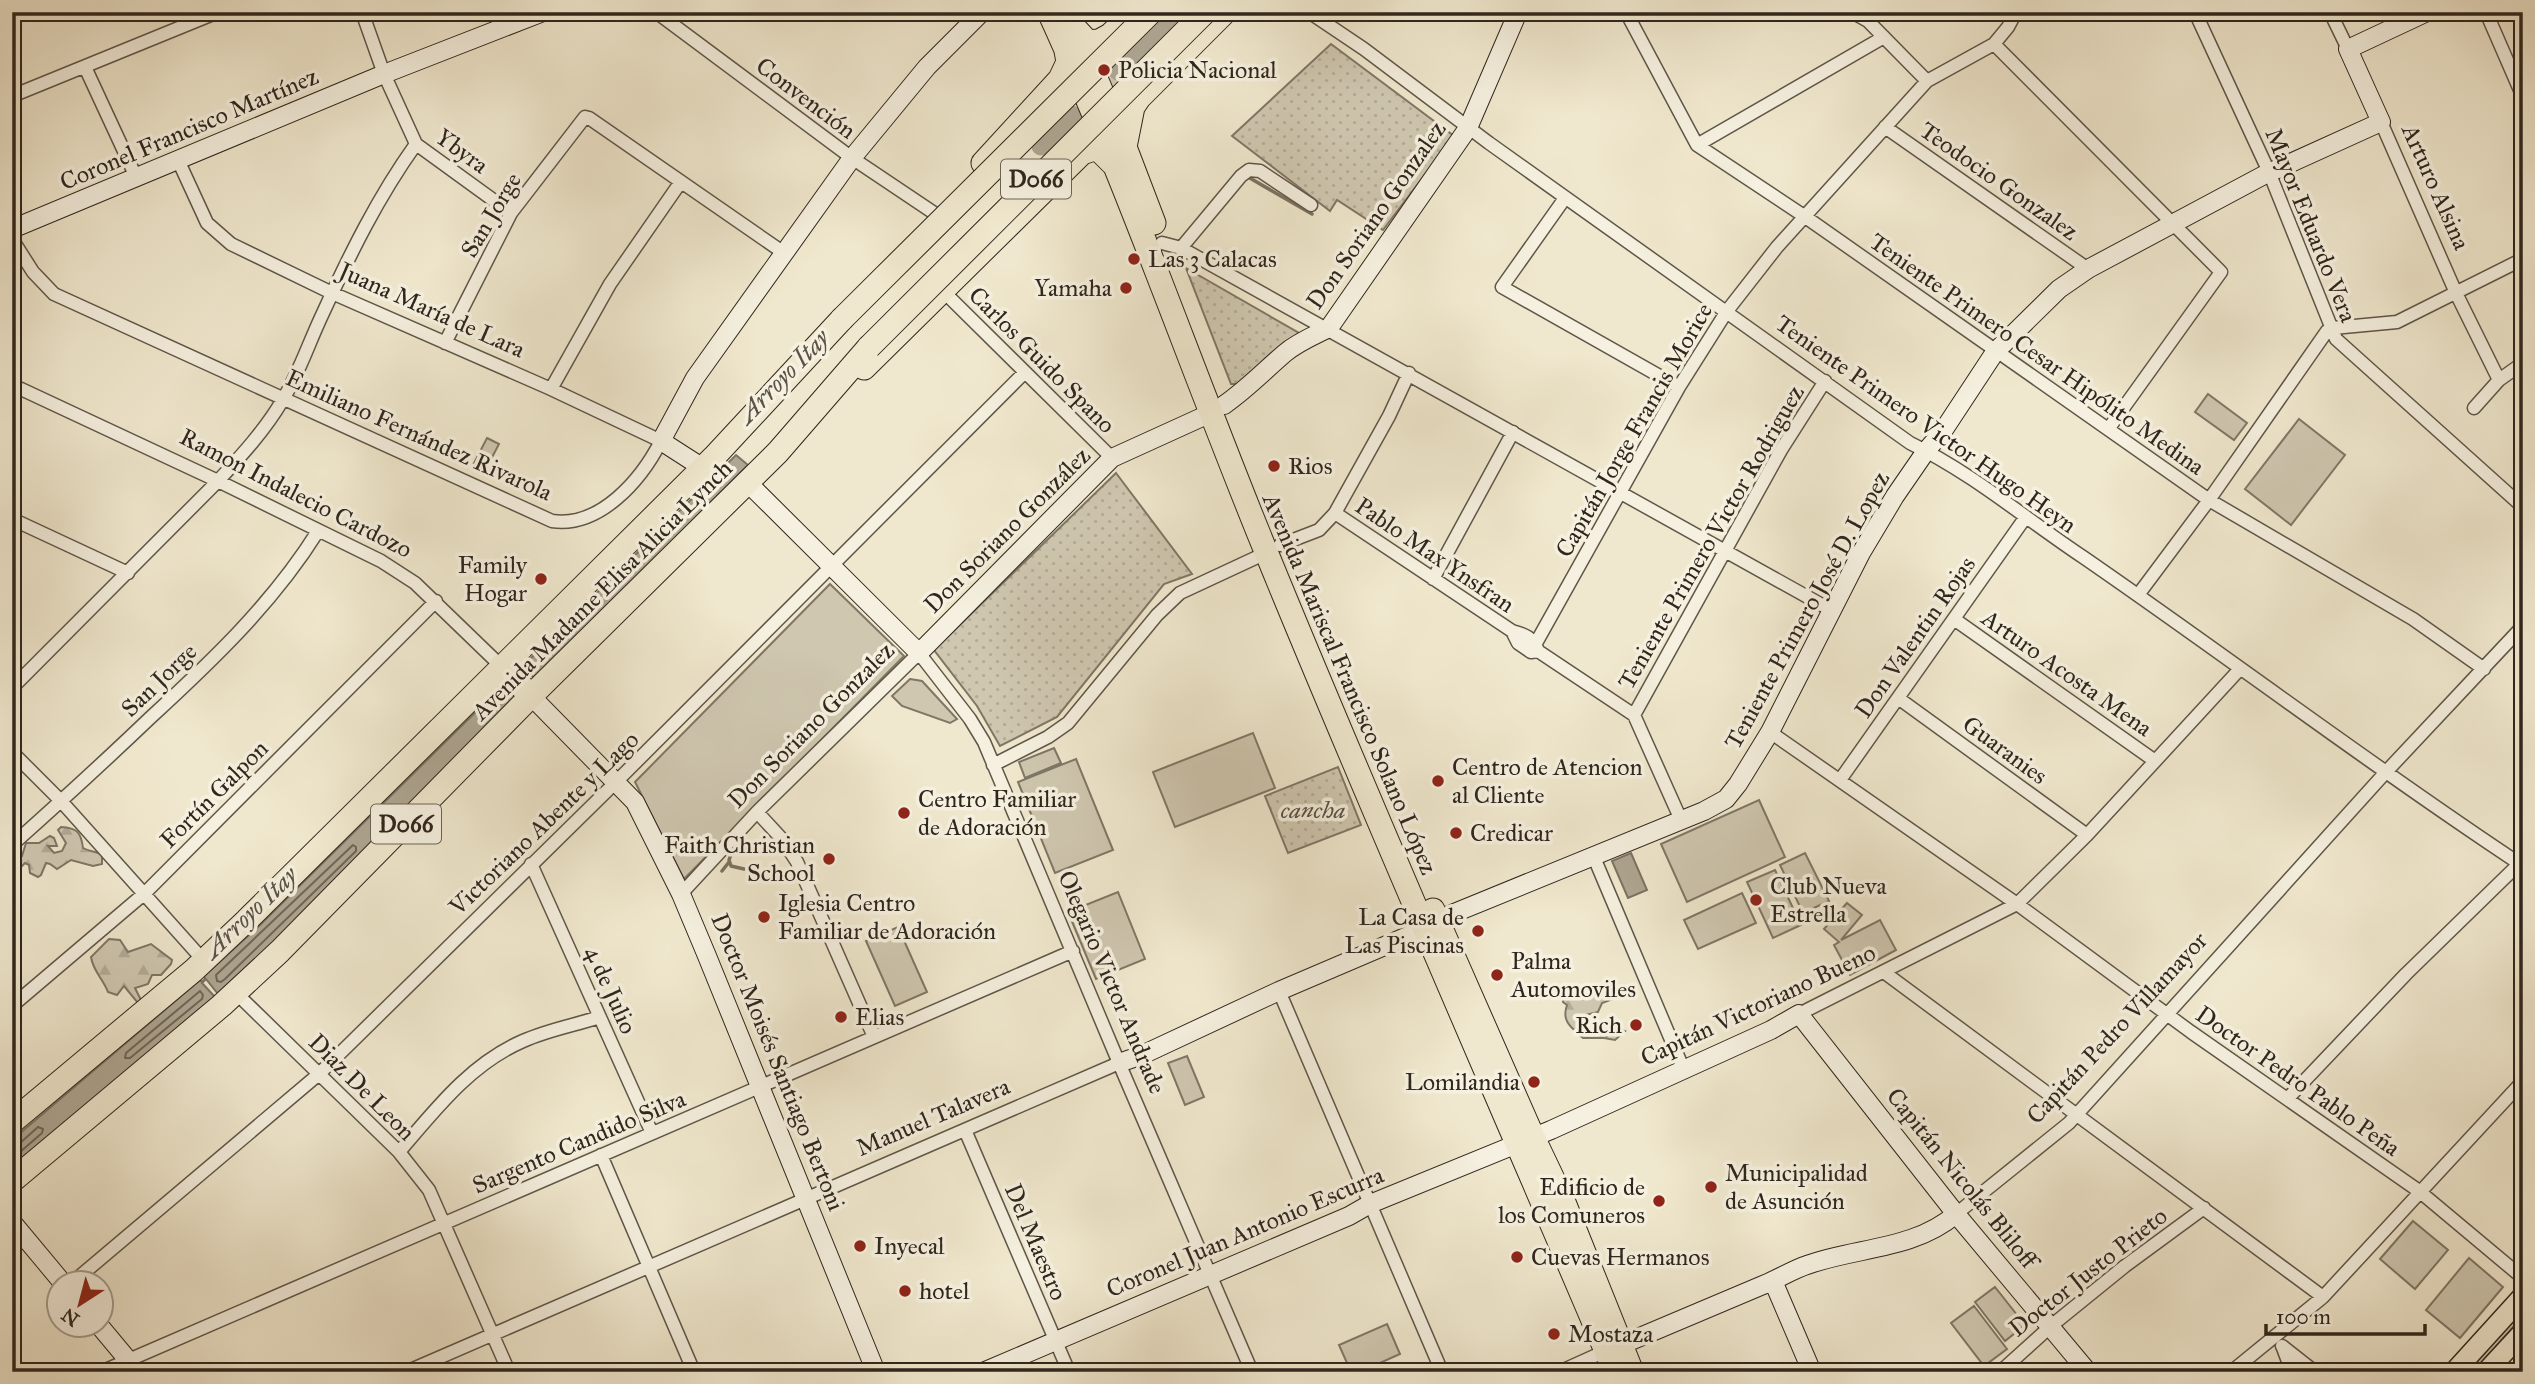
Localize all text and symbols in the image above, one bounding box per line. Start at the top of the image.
street label: Convención [750,51,862,145]
place label: Policia Nacional [1118,55,1277,85]
street label: Coronel Francisco Martínez [55,61,323,197]
marker: Policia Nacional [1096,62,1112,78]
street label: Don Soriano Gonzalez [1300,115,1452,315]
street label: Teodocio Gonzalez [1914,115,2084,247]
street label: Arturo Alsina [2395,119,2477,255]
street label: Ybyra [430,122,495,181]
street label: Mayor Eduardo Vera [2258,124,2364,327]
road number: D066 [1001,160,1071,198]
street label: San Jorge [454,167,528,263]
street label: Teniente Primero Cesar Hipólito Medina [1864,226,2211,482]
place label: Las 3 Calacas [1148,244,1277,274]
marker: Las 3 Calacas [1126,251,1142,267]
street label: Juana María de Lara [332,254,530,365]
place label: Yamaha [1034,273,1113,303]
street label: Carlos Guido Spano [962,280,1122,440]
marker: Yamaha [1118,280,1134,296]
street label: Capitán Jorge Francis Morice [1549,297,1719,563]
street label: Teniente Primero Victor Hugo Heyn [1770,308,2082,540]
water label: Arroyo Itay [728,321,837,432]
street label: Emiliano Fernández Rivarola [281,363,558,508]
street label: Teniente Primero Victor Rodriguez [1611,380,1811,694]
street label: Ramon Indalecio Cardozo [175,421,417,565]
street label: Don Soriano González [918,441,1096,619]
place label: Rios [1288,451,1332,481]
street label: Avenida Madame Elisa Alicia Lynch [465,453,739,727]
marker: Rios [1266,458,1282,474]
street label: Teniente Primero José D. Lopez [1718,466,1896,754]
street label: Avenida Mariscal Francisco Solano López [1256,488,1444,879]
street label: Pablo Max Ynsfran [1350,491,1520,619]
place label: Family Hogar [458,550,528,608]
street label: Don Valentin Rojas [1848,550,1982,724]
marker: Family Hogar [533,571,549,587]
street label: Arturo Acosta Mena [1975,602,2159,744]
street label: Don Soriano Gonzalez [722,636,900,814]
street label: San Jorge [115,637,203,723]
street label: Guaranies [1957,709,2053,791]
street label: Victoriano Abente y Lago [442,725,645,922]
street label: Fortín Galpon [154,734,274,854]
place label: Centro de Atencion al Cliente [1452,752,1643,810]
marker: Centro de Atencion al Cliente [1430,773,1446,789]
place label: Centro Familiar de Adoración [918,784,1076,842]
park label: cancha [1281,795,1345,825]
road number: D066 [371,804,441,844]
marker: Centro Familiar de Adoración [896,805,912,821]
place label: Credicar [1470,818,1553,848]
marker: Credicar [1448,825,1464,841]
place label: Faith Christian School [664,830,816,888]
marker: Faith Christian School [821,851,837,867]
water label: Arroyo Itay [194,858,305,967]
street label: Olegario Victor Andrade [1051,866,1173,1098]
place label: Club Nueva Estrella [1770,871,1887,929]
place label: Iglesia Centro Familiar de Adoración [778,888,996,946]
marker: Club Nueva Estrella [1748,892,1764,908]
place label: La Casa de Las Piscinas [1345,902,1464,960]
street label: Doctor Moisés Santiago Bertoni [705,909,852,1215]
marker: Iglesia Centro Familiar de Adoración [756,909,772,925]
marker: La Casa de Las Piscinas [1470,923,1486,939]
street label: Capitán Pedro Villamayor [2020,926,2214,1130]
street label: Capitán Victoriano Bueno [1636,937,1880,1073]
street label: 4 de Julio [578,941,644,1039]
place label: Palma Automoviles [1510,946,1636,1004]
marker: Palma Automoviles [1489,967,1505,983]
street label: Doctor Pedro Pablo Peña [2190,999,2407,1163]
place label: Elias [855,1002,904,1032]
marker: Elias [833,1009,849,1025]
place label: Rich [1575,1010,1622,1040]
marker: Rich [1628,1017,1644,1033]
street label: Diaz De Leon [302,1027,422,1147]
place label: Lomilandia [1405,1067,1521,1097]
street label: Manuel Talavera [852,1071,1015,1163]
marker: Lomilandia [1526,1074,1542,1090]
street label: Capitán Nicolás Bliloff [1880,1082,2046,1277]
street label: Sargento Candido Silva [468,1083,691,1200]
place label: Municipalidad de Asunción [1725,1158,1868,1216]
street label: Coronel Juan Antonio Escurra [1102,1160,1389,1304]
place label: Edificio de los Comuneros [1498,1172,1645,1230]
street label: Del Maestro [998,1179,1074,1305]
marker: Municipalidad de Asunción [1703,1179,1719,1195]
marker: Edificio de los Comuneros [1651,1193,1667,1209]
street label: Doctor Justo Prieto [2003,1201,2173,1343]
place label: Inyecal [874,1231,945,1261]
marker: Inyecal [852,1238,868,1254]
place label: Cuevas Hermanos [1531,1242,1709,1272]
marker: Cuevas Hermanos [1509,1249,1525,1265]
north arrow [46,1268,116,1338]
place label: hotel [919,1276,970,1306]
marker: hotel [897,1283,913,1299]
scale bar [2266,1293,2425,1337]
text: N [57,1303,84,1331]
text: 100 m [2276,1304,2331,1330]
place label: Mostaza [1568,1319,1654,1349]
marker: Mostaza [1546,1326,1562,1342]

